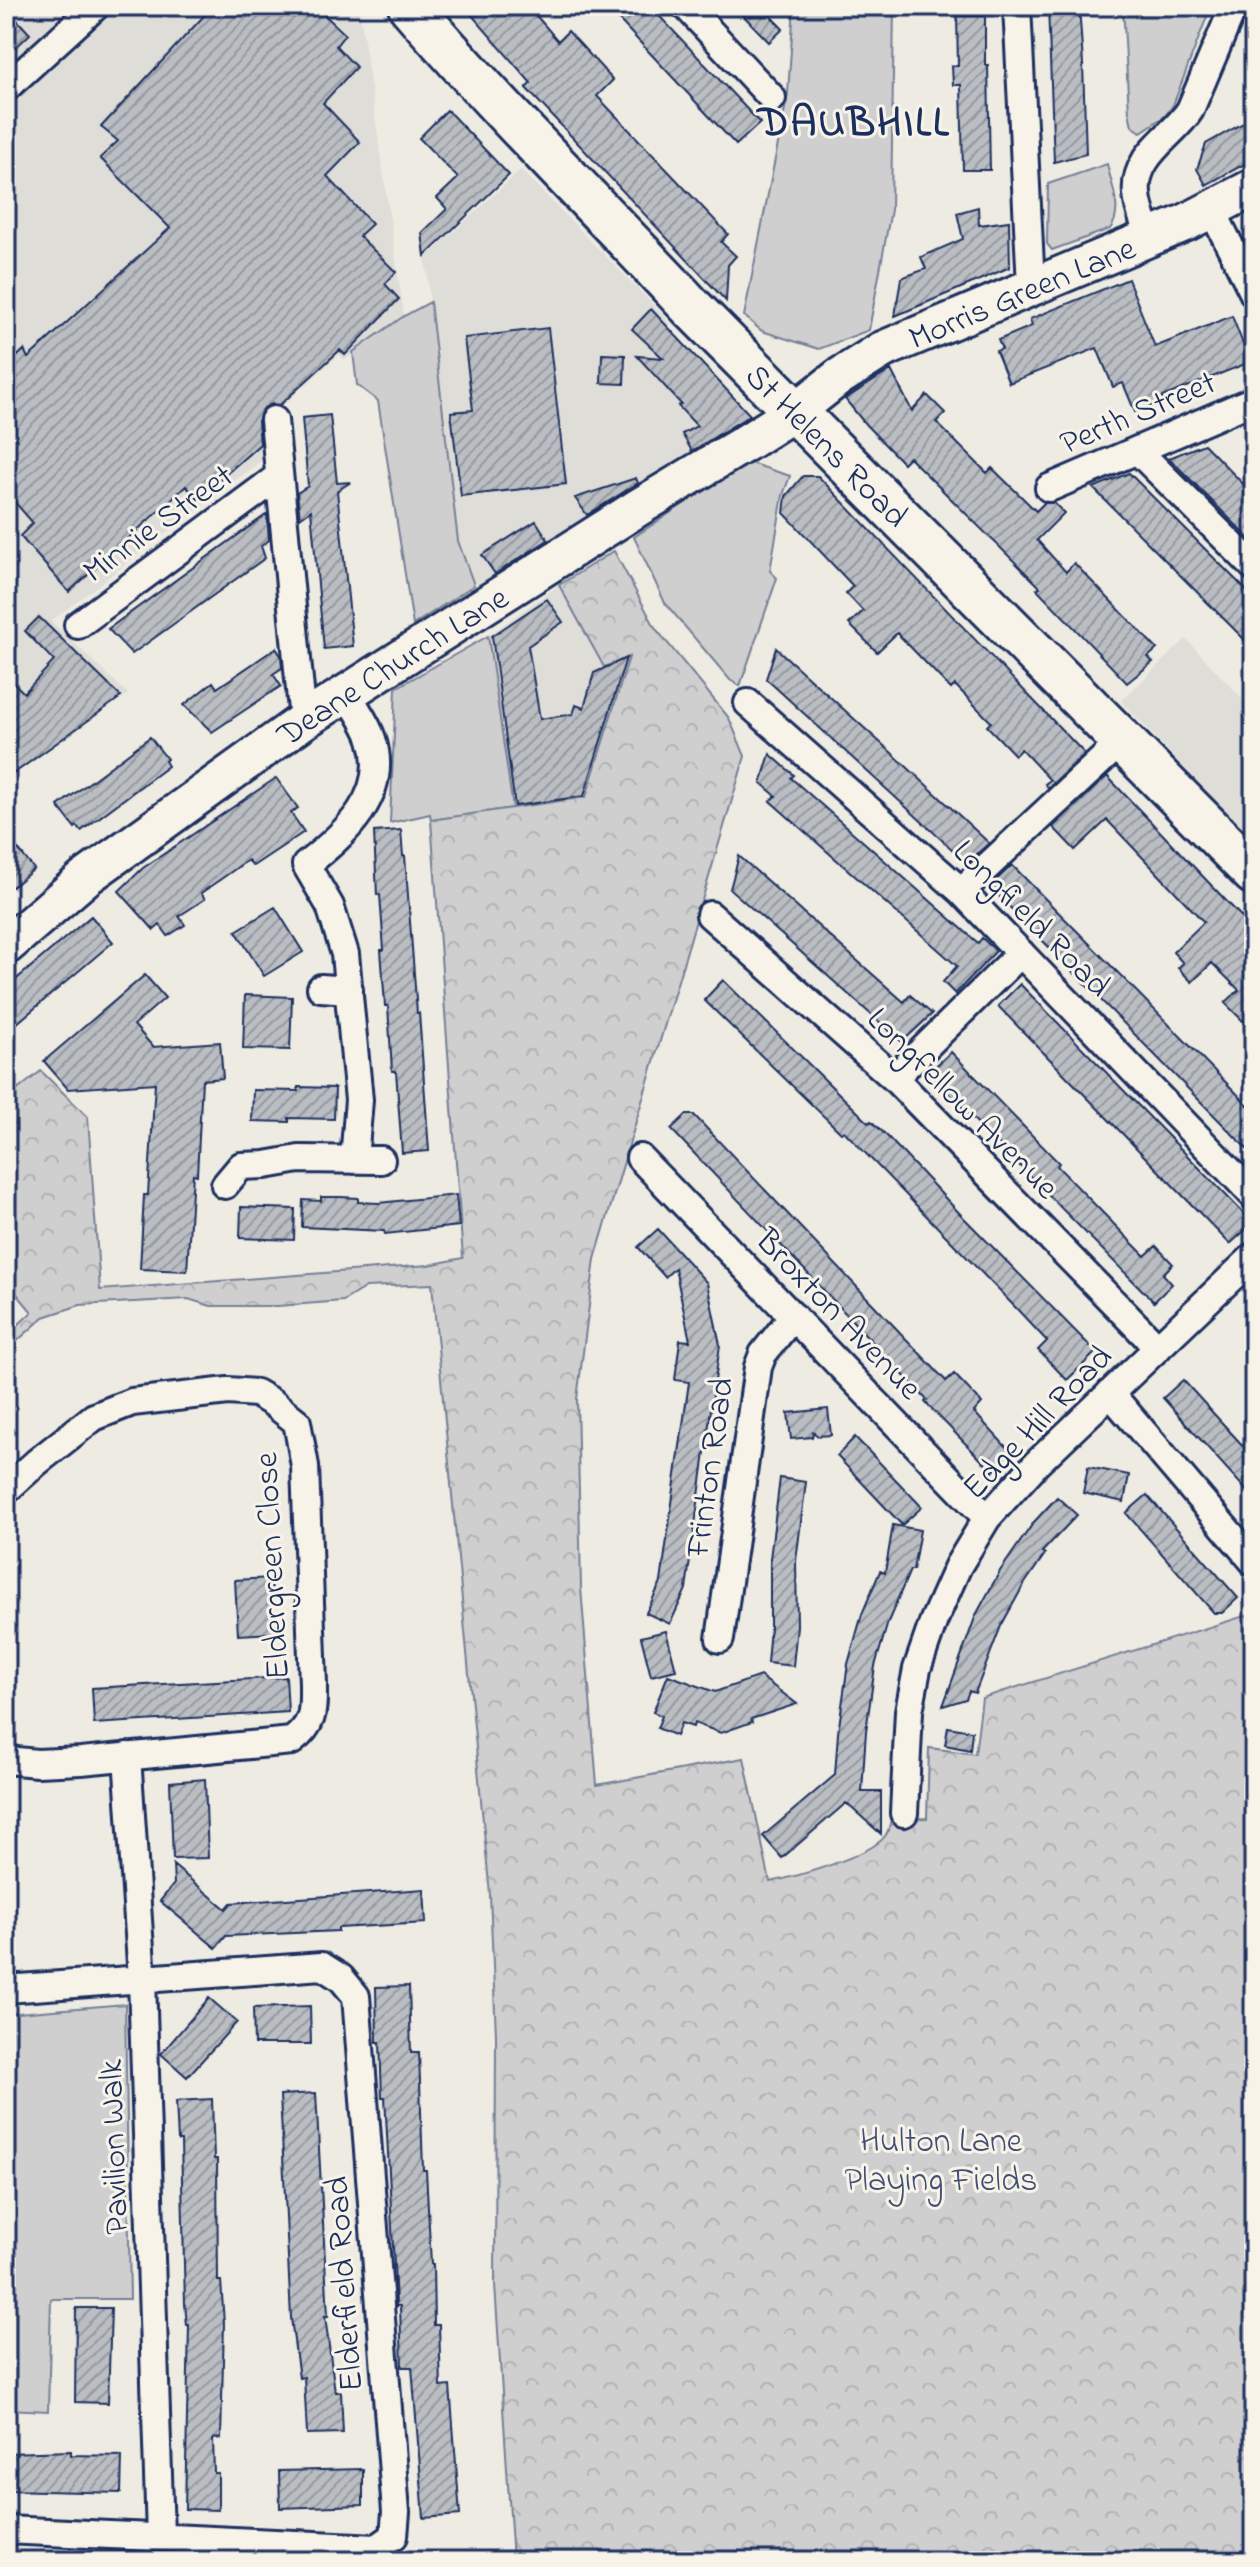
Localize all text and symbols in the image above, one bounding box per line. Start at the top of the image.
district label: DAUBHILL [756,94,950,155]
street label: Morris Green Lane [902,225,1145,365]
street label: St Helens Road [732,354,918,541]
street label: Perth Street [1053,359,1224,470]
street label: Minnie Street [74,453,245,597]
street label: Deane Church Lane [267,575,520,762]
street label: Longfield Road [939,829,1121,1011]
street label: Longfellow Avenue [853,997,1070,1213]
street label: Broxton Avenue [741,1218,933,1414]
street label: Edge Hill Road [952,1335,1126,1513]
street label: Frinton Road [674,1374,749,1562]
street label: Eldergreen Close [243,1450,305,1681]
street label: Pavilion Walk [88,2058,144,2235]
park label: Hulton Lane Playing Fields [845,2118,1037,2207]
street label: Elderfield Road [314,2174,378,2393]

